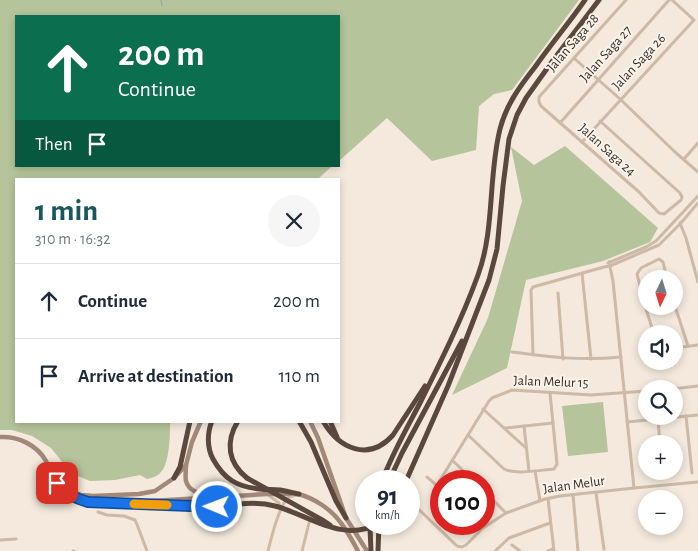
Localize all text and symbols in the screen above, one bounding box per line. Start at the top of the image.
street label: Jalan Saga 28 [544,12,602,74]
street label: Jalan Saga 27 [577,23,635,85]
street label: Jalan Saga 26 [610,31,668,93]
icon: ahead [35,35,100,100]
text: 200 m [118,37,205,72]
text: Continue [118,78,196,100]
street label: Jalan Saga 24 [576,121,638,179]
icon: arrive [83,130,111,158]
text: Then [35,135,73,154]
button: close [268,195,320,247]
text: 1 min [35,196,98,226]
text: 310 m · 16:32 [35,231,111,247]
north arrow [638,270,682,315]
map controls [638,270,683,535]
icon: ahead [35,287,63,315]
text: Continue [78,292,147,311]
text: 200 m [273,292,320,311]
button: sound [638,325,683,370]
icon: arrive [35,362,63,390]
text: Arrive at destination [78,367,234,386]
text: 110 m [279,367,320,386]
street label: Jalan Melur 15 [513,374,589,390]
button: search [638,380,683,425]
button: + [638,435,683,480]
pin [36,462,78,504]
icon: arrive [43,469,71,497]
speed limit sign: 100 [430,470,495,535]
street label: Jalan Melur [542,474,606,496]
position arrow [190,480,242,532]
text: 91 [377,484,398,509]
button: − [638,490,683,535]
text: km/h [375,509,400,521]

